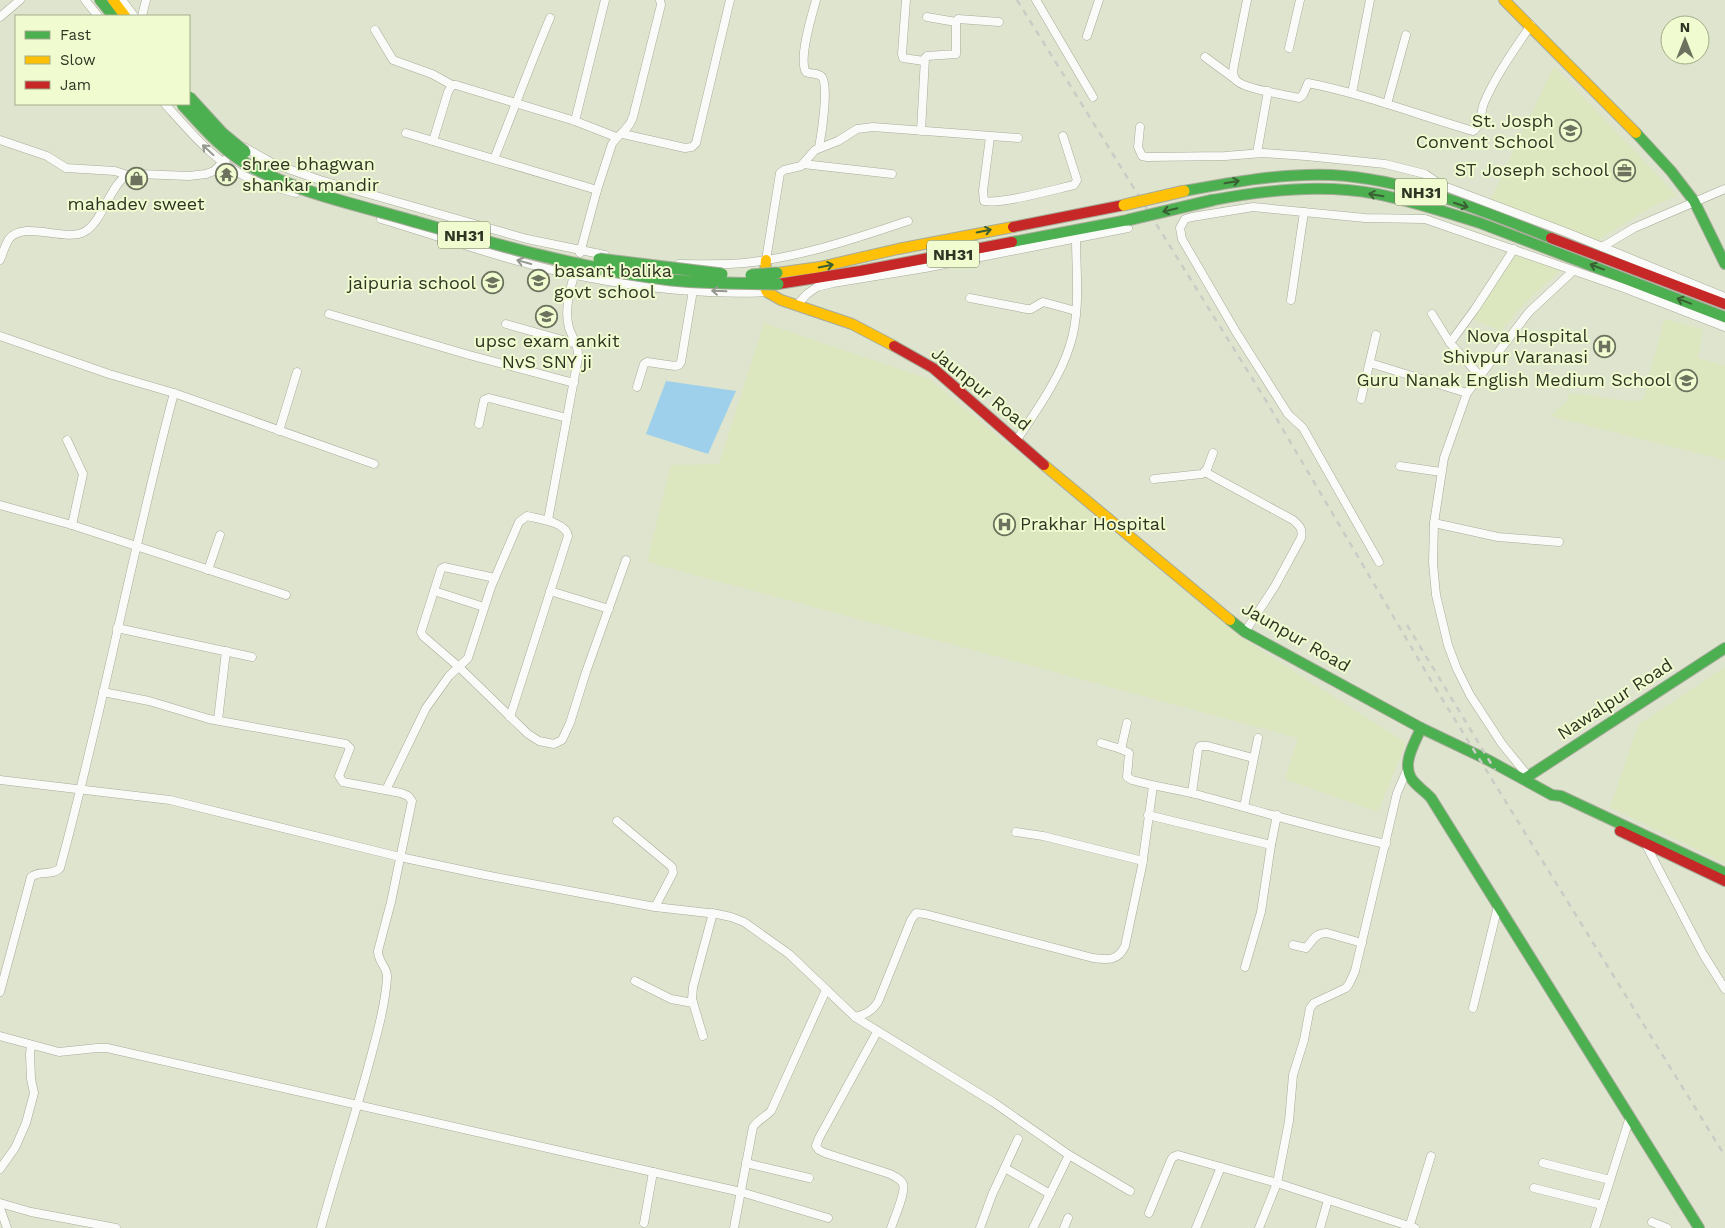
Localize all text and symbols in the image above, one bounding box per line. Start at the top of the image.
legend [15,15,190,105]
north arrow [1660,15,1710,65]
text: N [1680,19,1690,35]
text: Fast [60,26,92,44]
text: Slow [60,51,96,69]
text: Jam [60,76,91,94]
place label: St. Josph Convent School [1416,110,1554,152]
school or university icon: St. Josph Convent School [1558,119,1582,143]
one-way arrow [202,144,214,156]
place label: shree bhagwan shankar mandir [242,153,379,195]
office icon: ST Joseph school [1613,158,1637,182]
place label: ST Joseph school [1455,159,1609,180]
temple icon: shree bhagwan shankar mandir [214,162,238,186]
shop icon: mahadev sweet [124,167,148,191]
one-way arrow [1224,176,1240,186]
road number: NH31 [1395,178,1447,206]
one-way arrow [1369,190,1385,200]
place label: mahadev sweet [68,193,205,214]
one-way arrow [1452,200,1468,210]
one-way arrow [1163,206,1179,215]
road number: NH31 [438,222,490,248]
one-way arrow [976,226,992,235]
road number: NH31 [927,240,979,268]
one-way arrow [516,256,532,266]
place label: basant balika govt school [554,260,672,302]
one-way arrow [817,261,833,270]
one-way arrow [1590,262,1605,271]
school or university icon: basant balika govt school [526,269,550,293]
school or university icon: jaipuria school [480,271,504,295]
place label: jaipuria school [346,272,476,293]
one-way arrow [711,287,727,296]
one-way arrow [1677,295,1692,305]
school or university icon: upsc exam ankit NvS SNY ji [535,304,559,328]
place label: Nova Hospital Shivpur Varanasi [1443,325,1588,367]
place label: upsc exam ankit NvS SNY ji [475,330,620,372]
hospital icon: Nova Hospital Shivpur Varanasi [1592,334,1616,358]
street label: Jaunpur Road [927,342,1035,435]
school or university icon: Guru Nanak English Medium School [1675,368,1699,392]
place label: Guru Nanak English Medium School [1356,369,1671,390]
hospital icon: Prakhar Hospital [992,512,1016,536]
place label: Prakhar Hospital [1020,513,1166,534]
street label: Jaunpur Road [1238,597,1354,676]
street label: Nawalpur Road [1553,654,1676,744]

